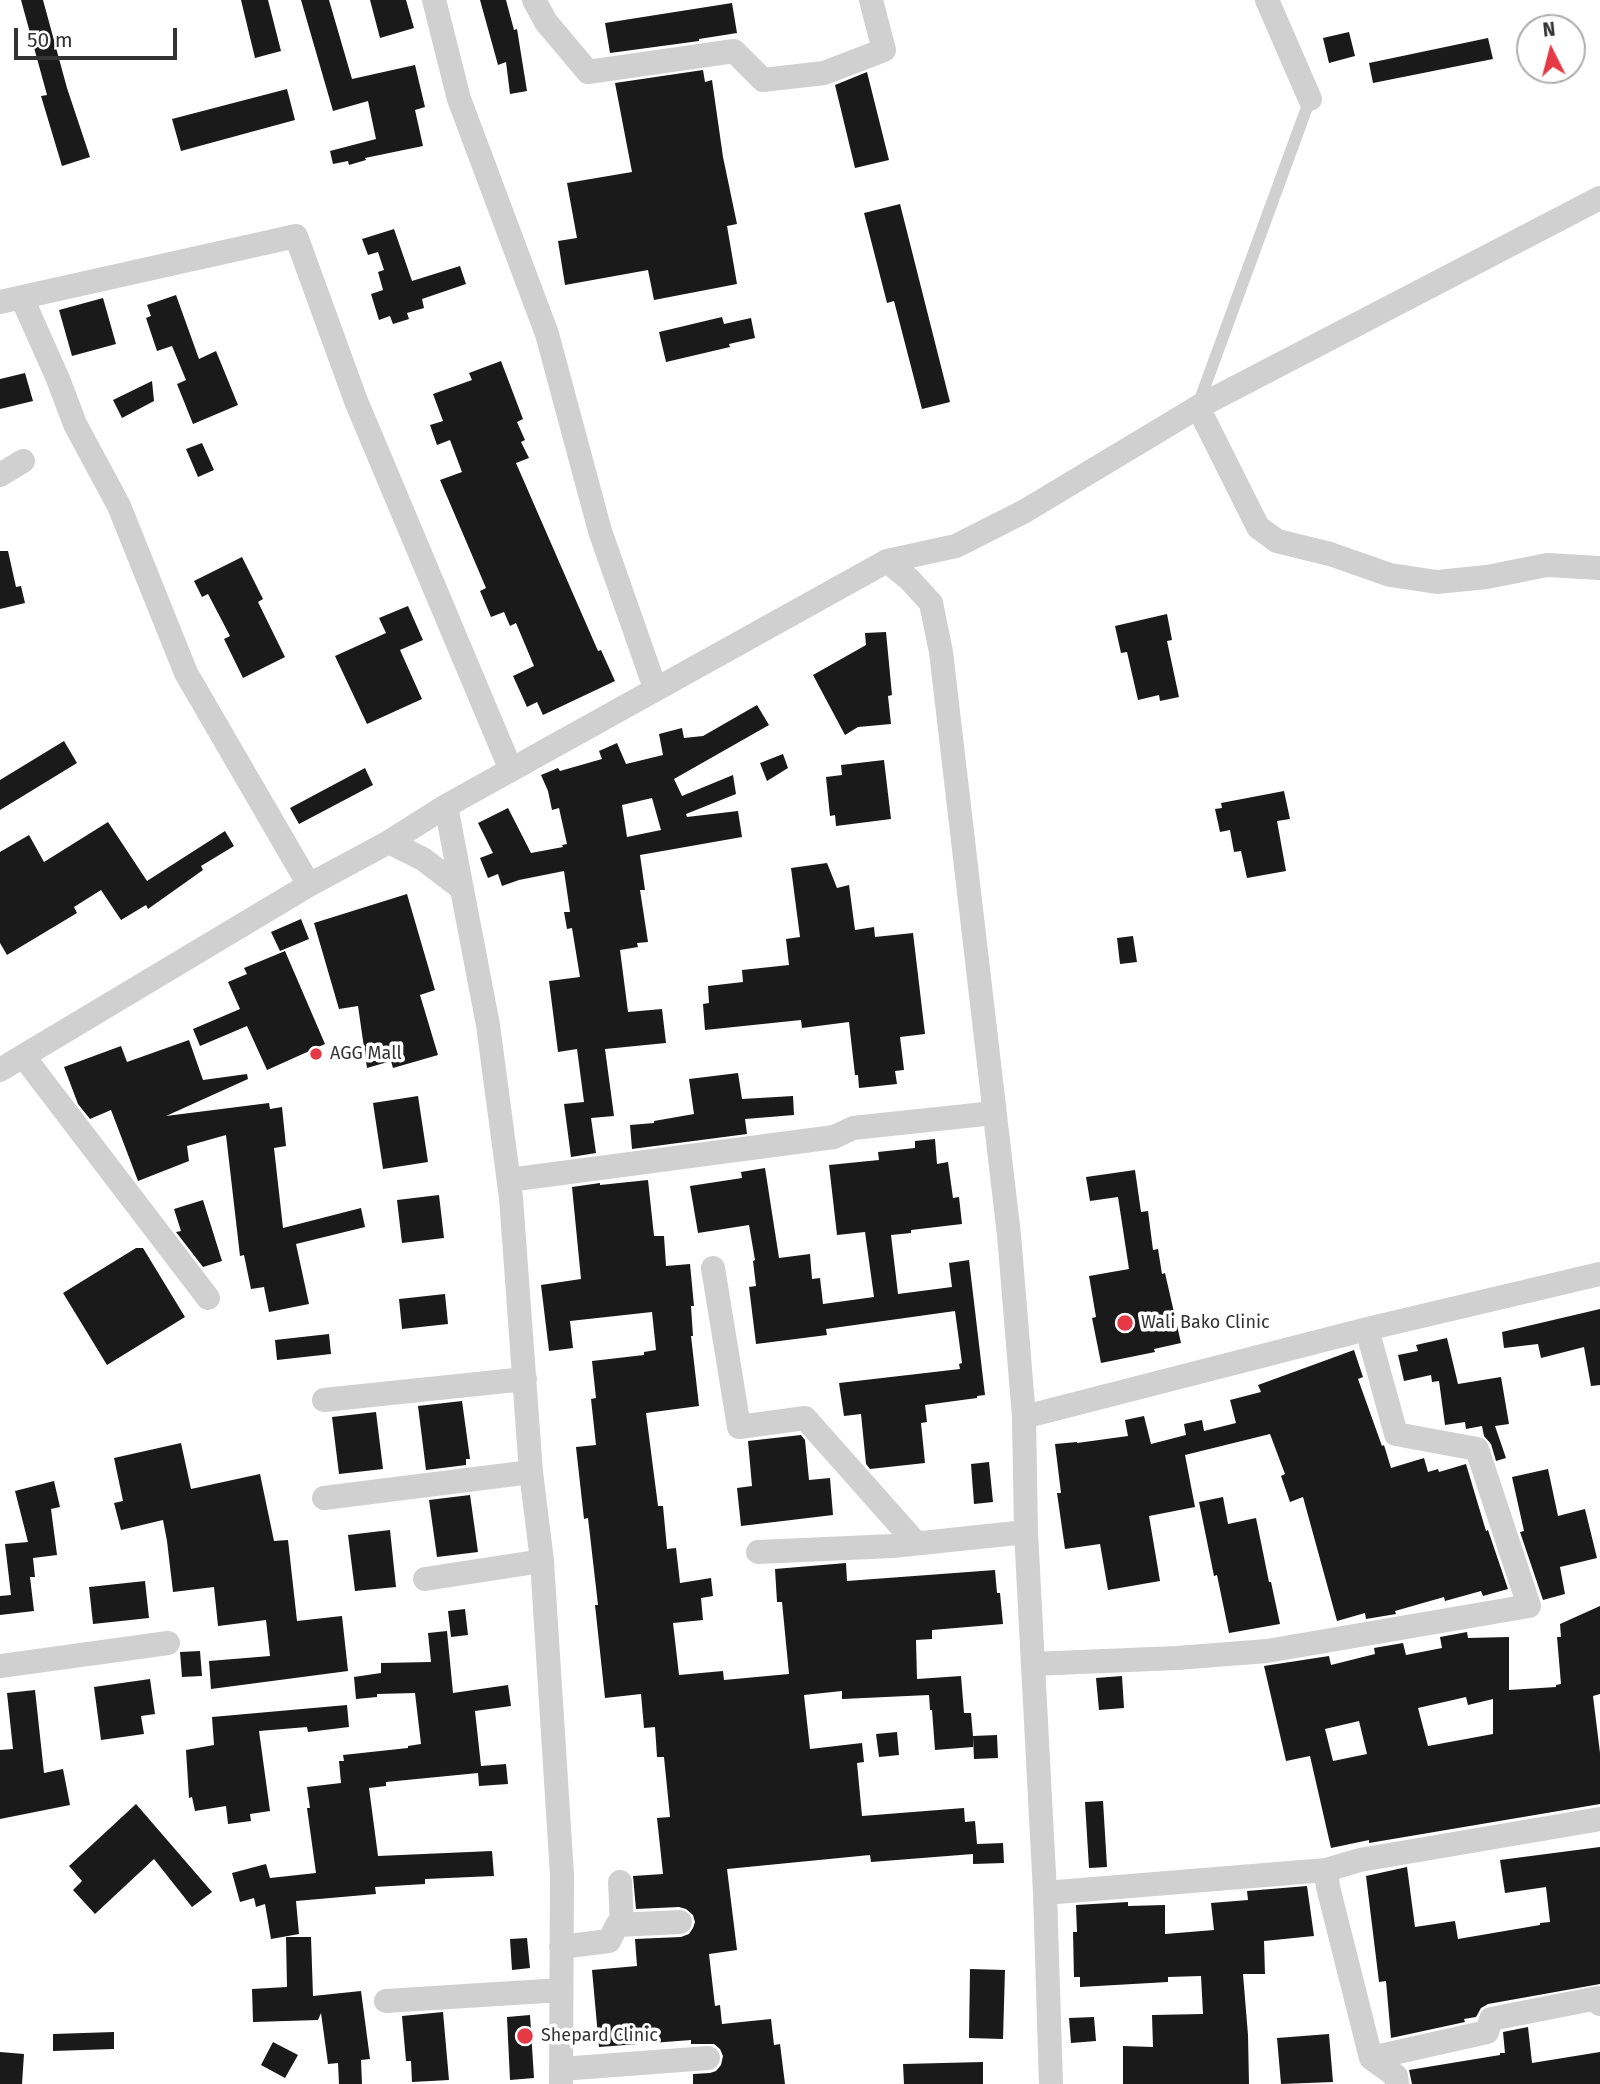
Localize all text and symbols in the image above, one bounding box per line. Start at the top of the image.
scale bar [18,14,180,58]
north arrow [1516,14,1586,84]
text: N [1541,18,1556,42]
text: 50 m [27,27,73,53]
place label: AGG Mall [330,1043,402,1065]
marker: AGG Mall [308,1046,324,1062]
place label: Wali Bako Clinic [1141,1312,1270,1334]
marker: Wali Bako Clinic [1115,1313,1135,1333]
place label: Shepard Clinic [541,2025,658,2047]
marker: Shepard Clinic [515,2026,535,2046]

